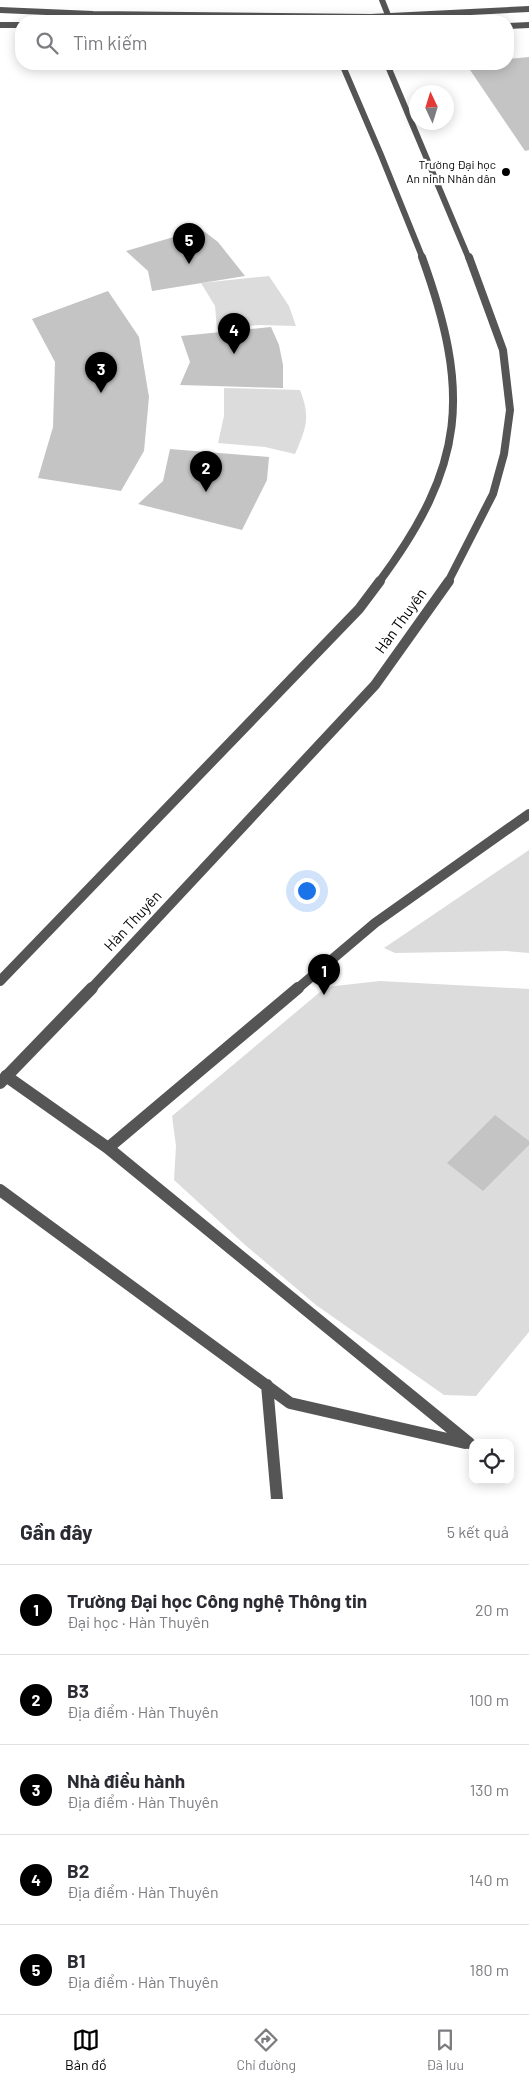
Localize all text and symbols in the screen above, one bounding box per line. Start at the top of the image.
search box [15,15,514,70]
icon: search [33,29,61,57]
text: Tìm kiếm [73,31,148,54]
north arrow [409,85,454,130]
place label: Trường Đại học An ninh Nhân dân [406,157,496,185]
marker: Trường Đại học An ninh Nhân dân [500,166,512,178]
pin: 5 [173,223,205,264]
pin: 4 [218,313,250,354]
pin: 3 [85,352,117,393]
pin: 2 [190,451,222,492]
street label: Hàn Thuyên [371,584,430,656]
your location [294,878,320,904]
street label: Hàn Thuyên [100,886,165,954]
pin: 1 [308,954,340,995]
map controls [469,1439,514,1484]
button: locate [469,1439,514,1484]
text: Gần đây [20,1519,93,1544]
text: 5 kết quả [447,1522,509,1541]
text: Trường Đại học Công nghệ Thông tin [67,1589,367,1612]
text: 1 [33,1600,39,1619]
text: 20 m [475,1600,509,1619]
text: Đại học · Hàn Thuyên [67,1612,209,1631]
text: B3 [67,1679,89,1702]
text: 2 [32,1690,40,1709]
text: 100 m [469,1690,509,1709]
text: Địa điểm · Hàn Thuyên [67,1702,219,1721]
text: Nhà điều hành [67,1769,185,1792]
text: 3 [32,1780,40,1799]
text: 130 m [470,1780,509,1799]
text: Địa điểm · Hàn Thuyên [67,1792,219,1811]
text: B2 [67,1859,89,1882]
text: 4 [31,1870,41,1889]
text: 140 m [469,1870,509,1889]
text: Địa điểm · Hàn Thuyên [67,1882,219,1901]
text: B1 [67,1949,86,1972]
text: 5 [32,1960,40,1979]
text: 180 m [470,1960,509,1979]
text: Địa điểm · Hàn Thuyên [67,1972,219,1991]
tab: Bản đồ [65,2026,106,2073]
tab: Chỉ đường [237,2026,296,2073]
tab: Đã lưu [426,2026,464,2073]

